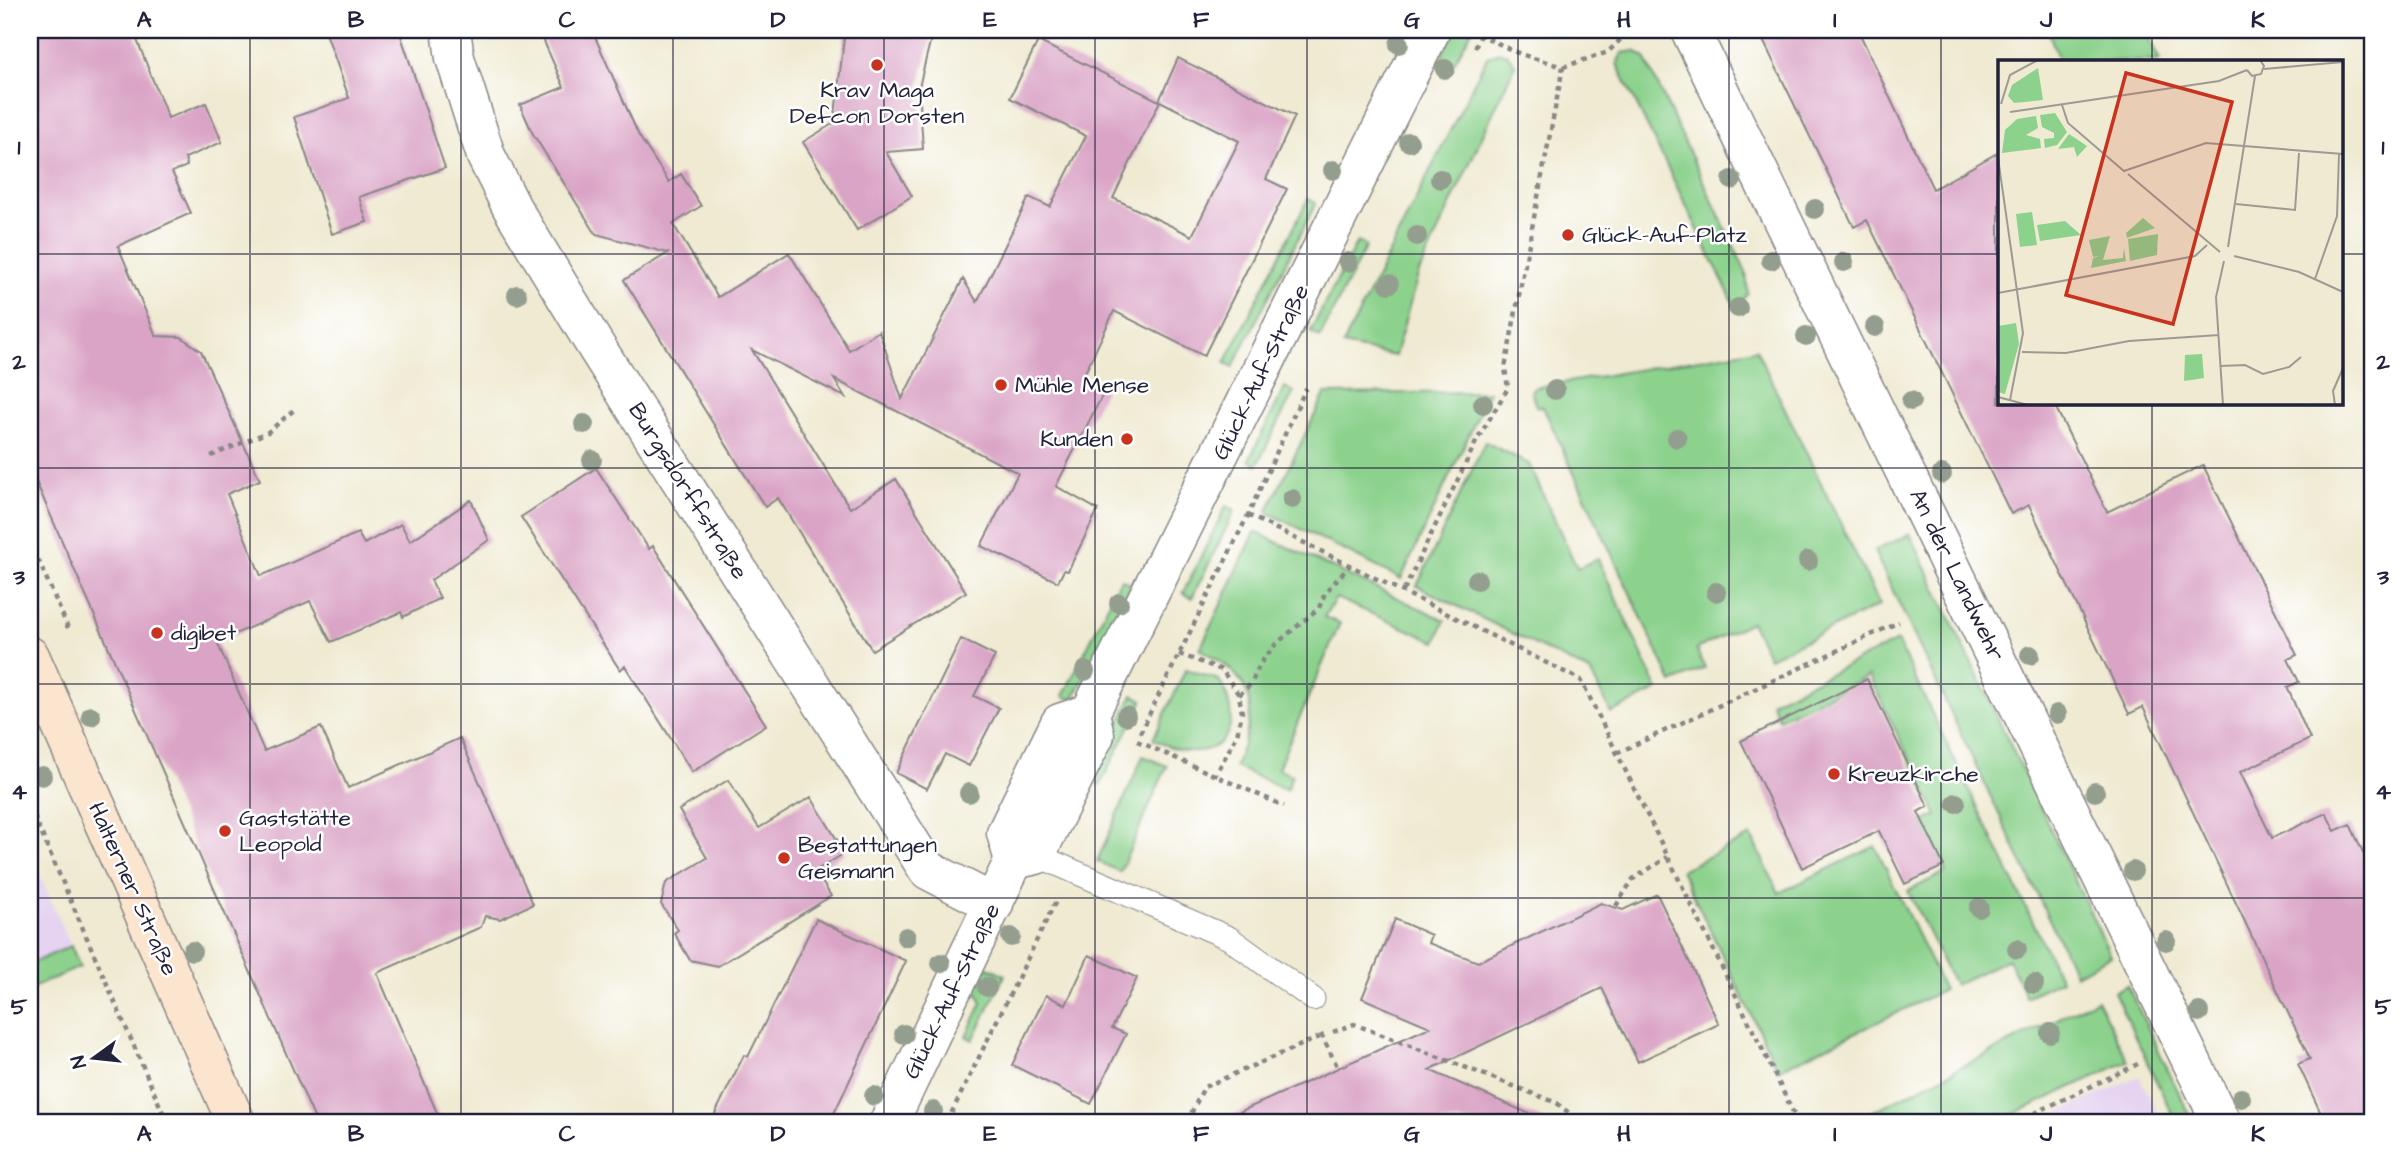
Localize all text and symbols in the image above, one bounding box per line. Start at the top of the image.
text: A [137,4,152,36]
text: B [348,4,365,36]
text: C [559,4,576,36]
text: D [771,4,786,36]
text: E [983,4,997,36]
text: F [1193,4,1210,36]
text: G [1404,4,1420,36]
text: H [1617,4,1631,36]
text: I [1833,4,1837,36]
text: J [2039,4,2053,36]
text: K [2251,4,2266,36]
marker: Krav Maga Defcon Dorsten [869,57,885,73]
inset map [1998,60,2342,404]
place label: Krav Maga Defcon Dorsten [790,74,964,132]
text: 1 [18,131,21,163]
text: 1 [2382,131,2385,163]
place label: Glück-Auf-Platz [1582,219,1748,251]
marker: Glück-Auf-Platz [1560,227,1576,243]
street label: Glück-Auf-Straße [1205,279,1317,465]
text: 2 [11,346,26,378]
text: 2 [2375,346,2390,378]
place label: Mühle Mense [1015,369,1149,401]
marker: Mühle Mense [993,377,1009,393]
street label: Burgsdorffstraße [620,396,755,586]
place label: Kunden [1040,423,1113,455]
marker: Kunden [1119,431,1135,447]
street label: An der Landwehr [1901,484,2013,667]
text: 3 [12,561,25,593]
text: 3 [2376,561,2389,593]
place label: digibet [171,617,237,650]
marker: digibet [149,625,165,641]
place label: Kreuzkirche [1848,758,1979,790]
marker: Kreuzkirche [1826,766,1842,782]
text: 4 [11,776,27,808]
text: 4 [2375,776,2391,808]
street label: Halterner Straße [80,797,186,981]
place label: Gaststätte Leopold [239,802,351,860]
marker: Gaststätte Leopold [217,823,233,839]
place label: Bestattungen Geismann [798,829,937,887]
marker: Bestattungen Geismann [776,850,792,866]
street label: Glück-Auf-Straße [896,898,1008,1084]
text: 5 [11,991,28,1023]
text: 5 [2375,991,2392,1023]
north arrow [60,1023,130,1092]
text: N [64,1053,94,1071]
text: A [137,1118,152,1150]
text: B [348,1118,365,1150]
text: C [559,1118,576,1150]
text: D [771,1118,786,1150]
text: E [983,1118,997,1150]
text: F [1193,1118,1210,1150]
text: G [1404,1118,1420,1150]
text: H [1617,1118,1631,1150]
text: I [1833,1118,1837,1150]
text: J [2039,1118,2053,1150]
text: K [2251,1118,2266,1150]

